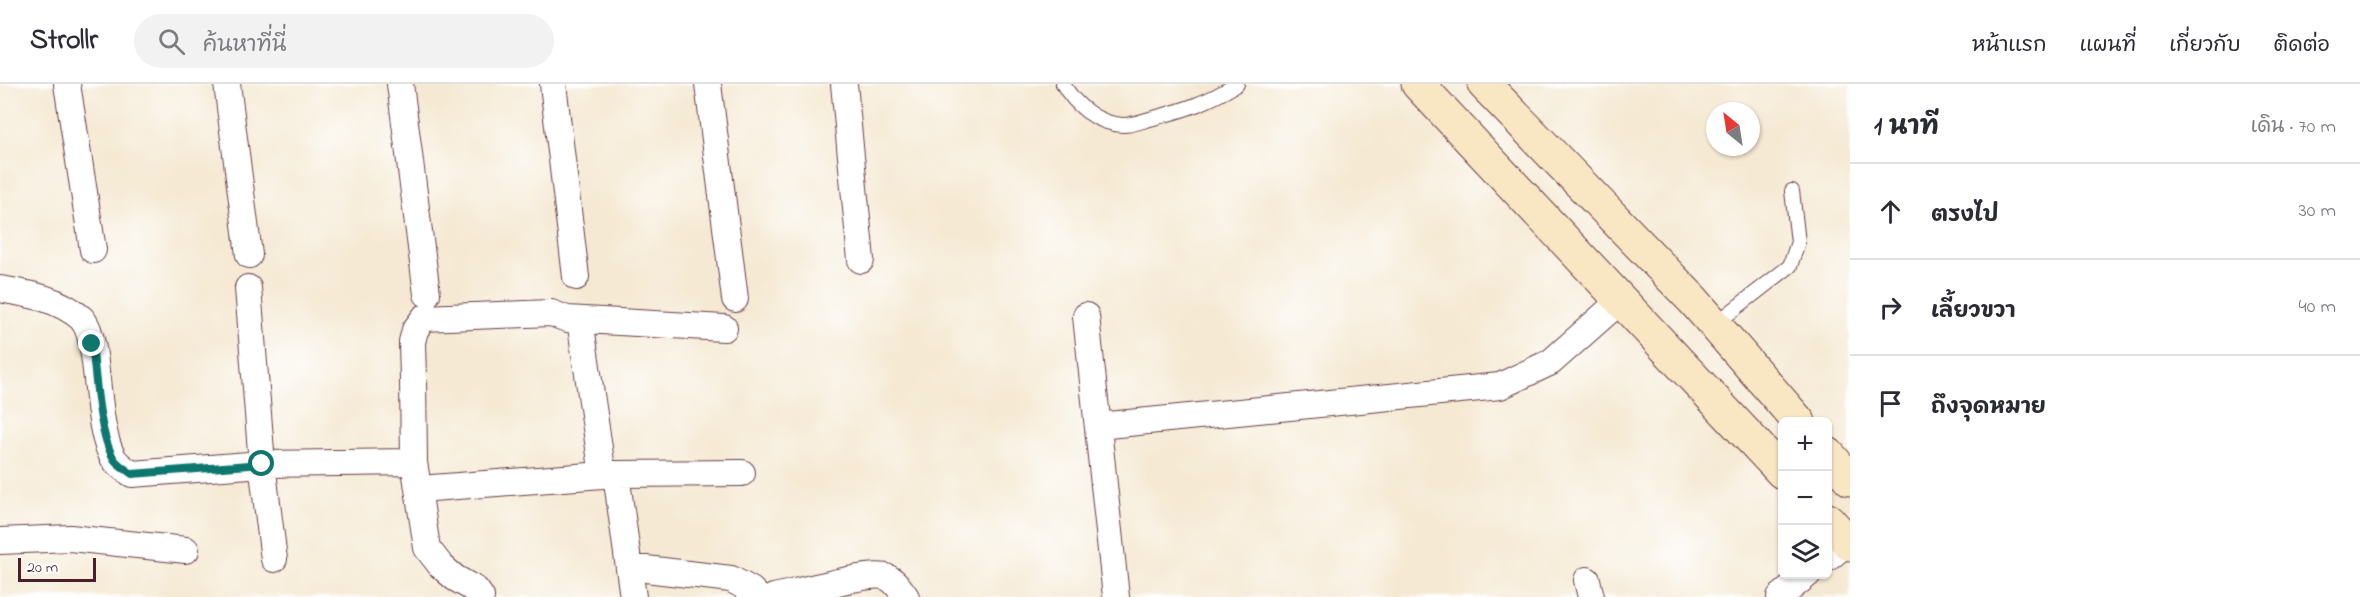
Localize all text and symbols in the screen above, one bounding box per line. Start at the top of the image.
search box [134,14,554,68]
text: Strollr [30,21,98,62]
icon: search [155,25,188,58]
text: ค้นหาที่นี่ [203,30,286,62]
text: หน้าแรก [1972,31,2047,61]
text: แผนที่ [2080,31,2136,61]
text: เกี่ยวกับ [2169,31,2241,61]
text: ติดต่อ [2274,31,2330,61]
north arrow [1706,102,1760,156]
text: 1 นาที [1874,109,1939,147]
text: เดิน · 70 m [2251,113,2336,142]
icon: ahead [1874,195,1907,228]
text: 30 m [2299,197,2336,226]
text: ตรงไป [1931,200,1999,232]
icon: right [1874,291,1907,324]
text: 40 m [2299,293,2336,322]
text: เลี้ยวขวา [1931,296,2015,328]
route end [78,330,104,356]
icon: arrive [1874,387,1907,420]
text: ถึงจุดหมาย [1931,392,2046,424]
map controls [1778,417,1832,579]
button: + [1778,417,1832,471]
route start [248,450,274,476]
button: − [1778,471,1832,525]
button: layers [1778,525,1832,579]
scale bar [18,555,96,582]
text: 20 m [27,556,58,580]

